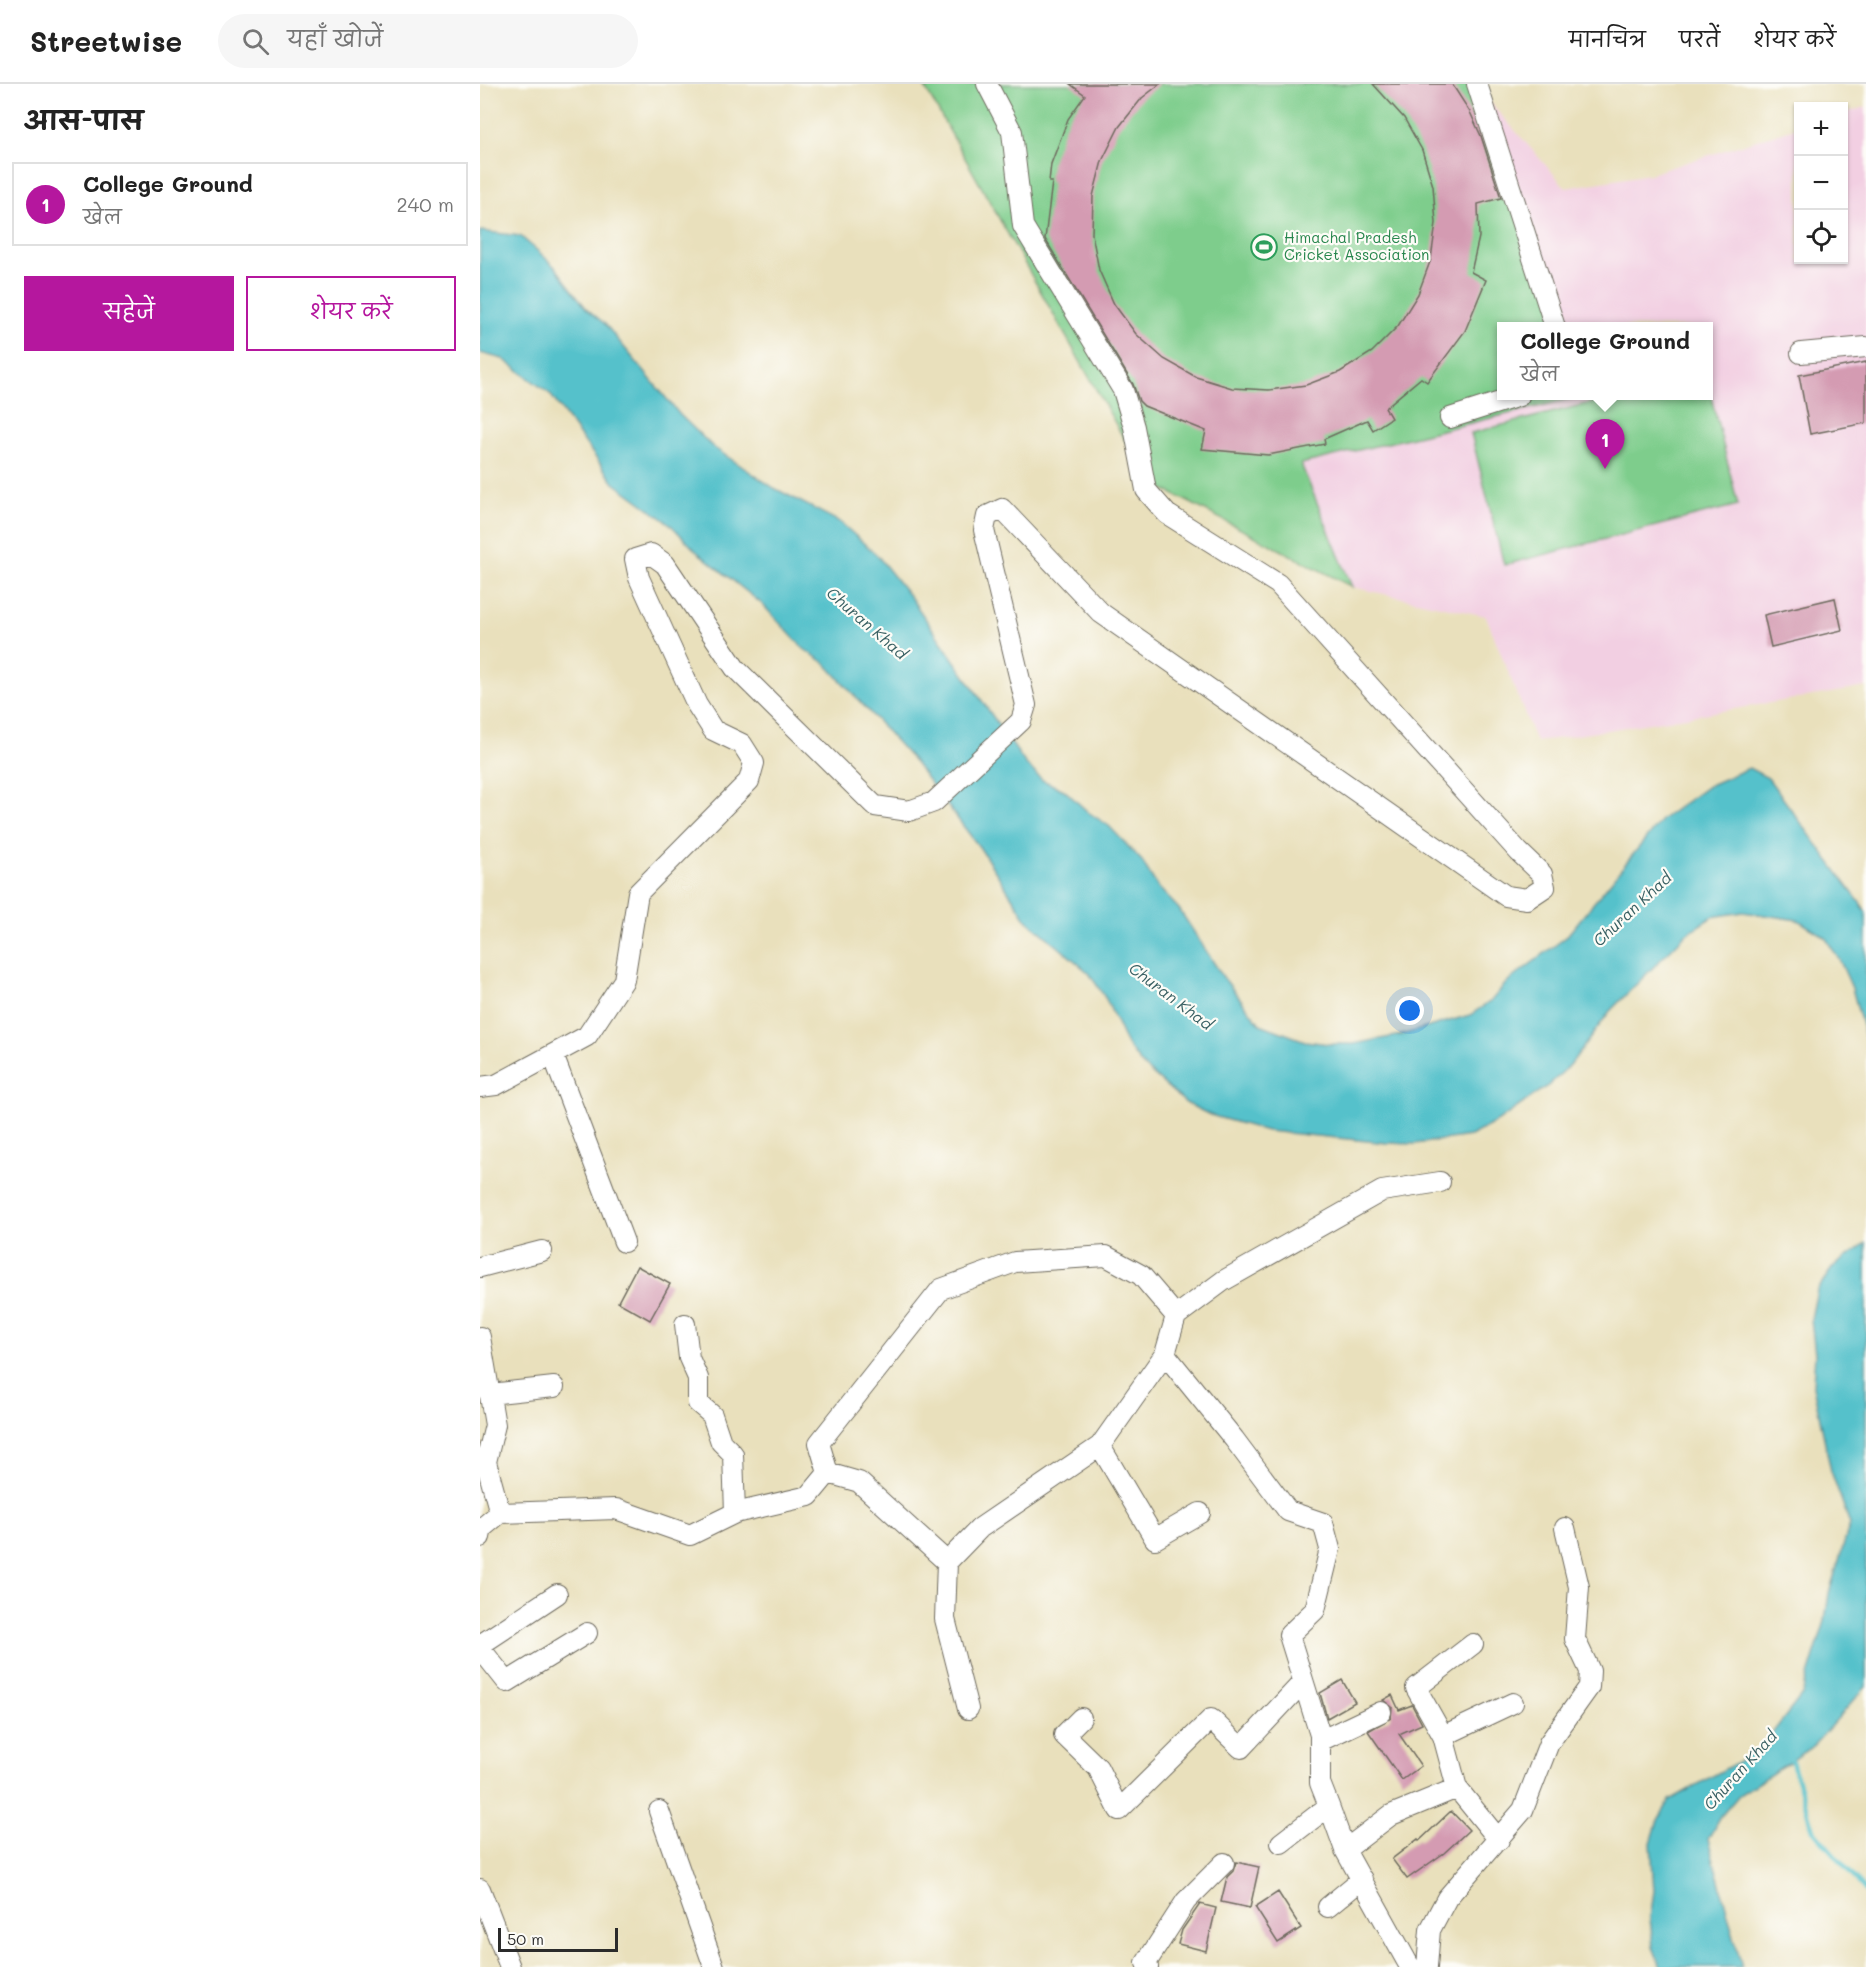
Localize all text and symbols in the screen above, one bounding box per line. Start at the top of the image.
search box [218,14,638,68]
text: Streetwise [30,23,182,59]
text: यहाँ खोजें [287,24,383,53]
icon: search [239,25,272,58]
text: मानचित्र [1569,25,1646,52]
text: परतें [1679,25,1720,52]
text: शेयर करें [1753,25,1836,52]
map controls [1794,102,1848,264]
button: + [1794,102,1848,156]
text: आस-पास [24,103,143,137]
button: − [1794,156,1848,210]
text: College Ground [83,169,253,198]
text: 1 [41,191,50,217]
text: 240 m [396,191,454,217]
text: खेल [83,203,122,229]
button: locate [1794,210,1848,264]
place label: Himachal Pradesh Cricket Association [1284,227,1429,264]
sports icon: Himachal Pradesh Cricket Association [1249,232,1279,262]
button: सहेजें [24,276,234,351]
button: शेयर करें [246,276,456,351]
popup [1497,322,1713,400]
text: College Ground [1520,326,1690,355]
text: खेल [1520,360,1559,386]
pin: 1 [1586,420,1624,469]
water label: Churan Khad [823,582,913,664]
water label: Churan Khad [1588,866,1676,950]
water label: Churan Khad [1125,957,1218,1035]
your location [1395,996,1424,1025]
water label: Churan Khad [1698,1725,1781,1814]
scale bar [498,1925,618,1952]
text: 50 m [507,1928,544,1949]

